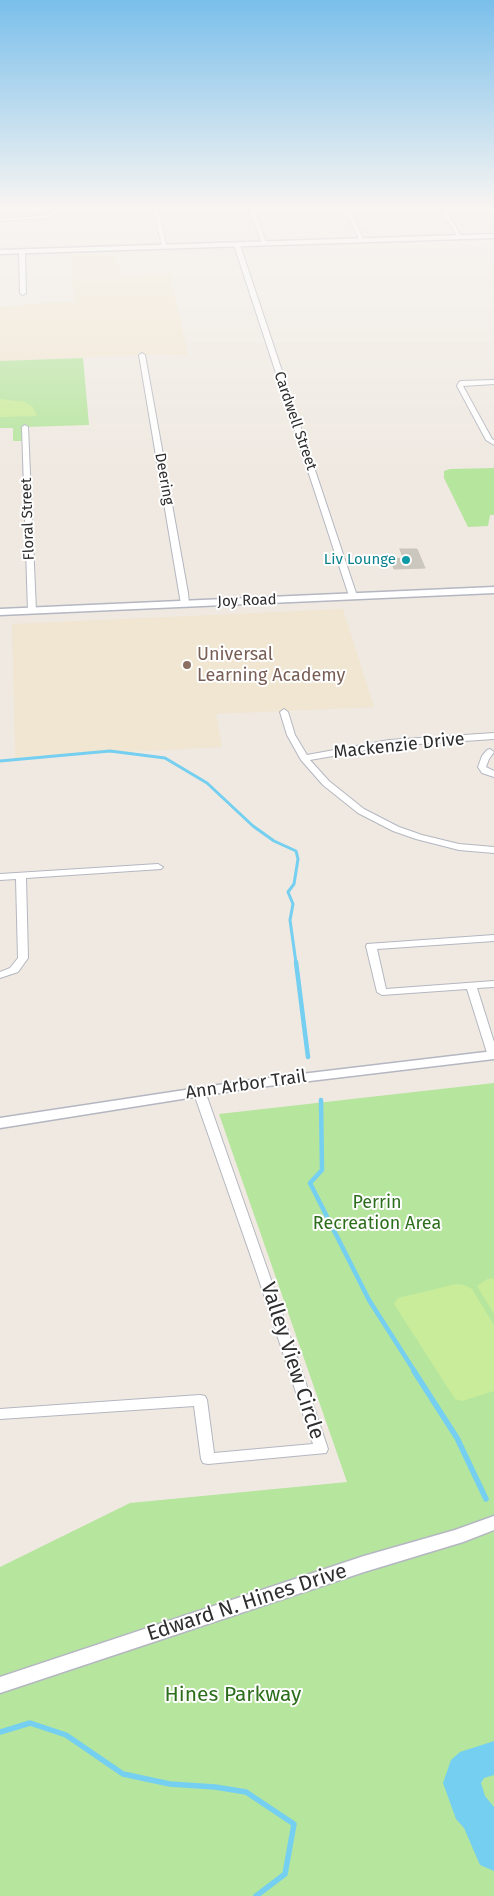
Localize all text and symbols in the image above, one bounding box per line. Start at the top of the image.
street label: Cardwell Street [270,369,320,473]
street label: Deering [151,452,177,506]
street label: Floral Street [18,477,38,561]
place label: Liv Lounge [324,551,396,569]
marker: Liv Lounge [400,554,412,566]
street label: Joy Road [217,591,277,611]
place label: Universal Learning Academy [197,644,345,686]
marker: Universal Learning Academy [181,659,193,671]
street label: Mackenzie Drive [332,728,466,764]
street label: Ann Arbor Trail [184,1066,308,1104]
park label: Perrin Recreation Area [313,1192,441,1234]
street label: Valley View Circle [255,1279,329,1443]
street label: Edward N. Hines Drive [144,1559,350,1647]
park label: Hines Parkway [165,1682,301,1708]

